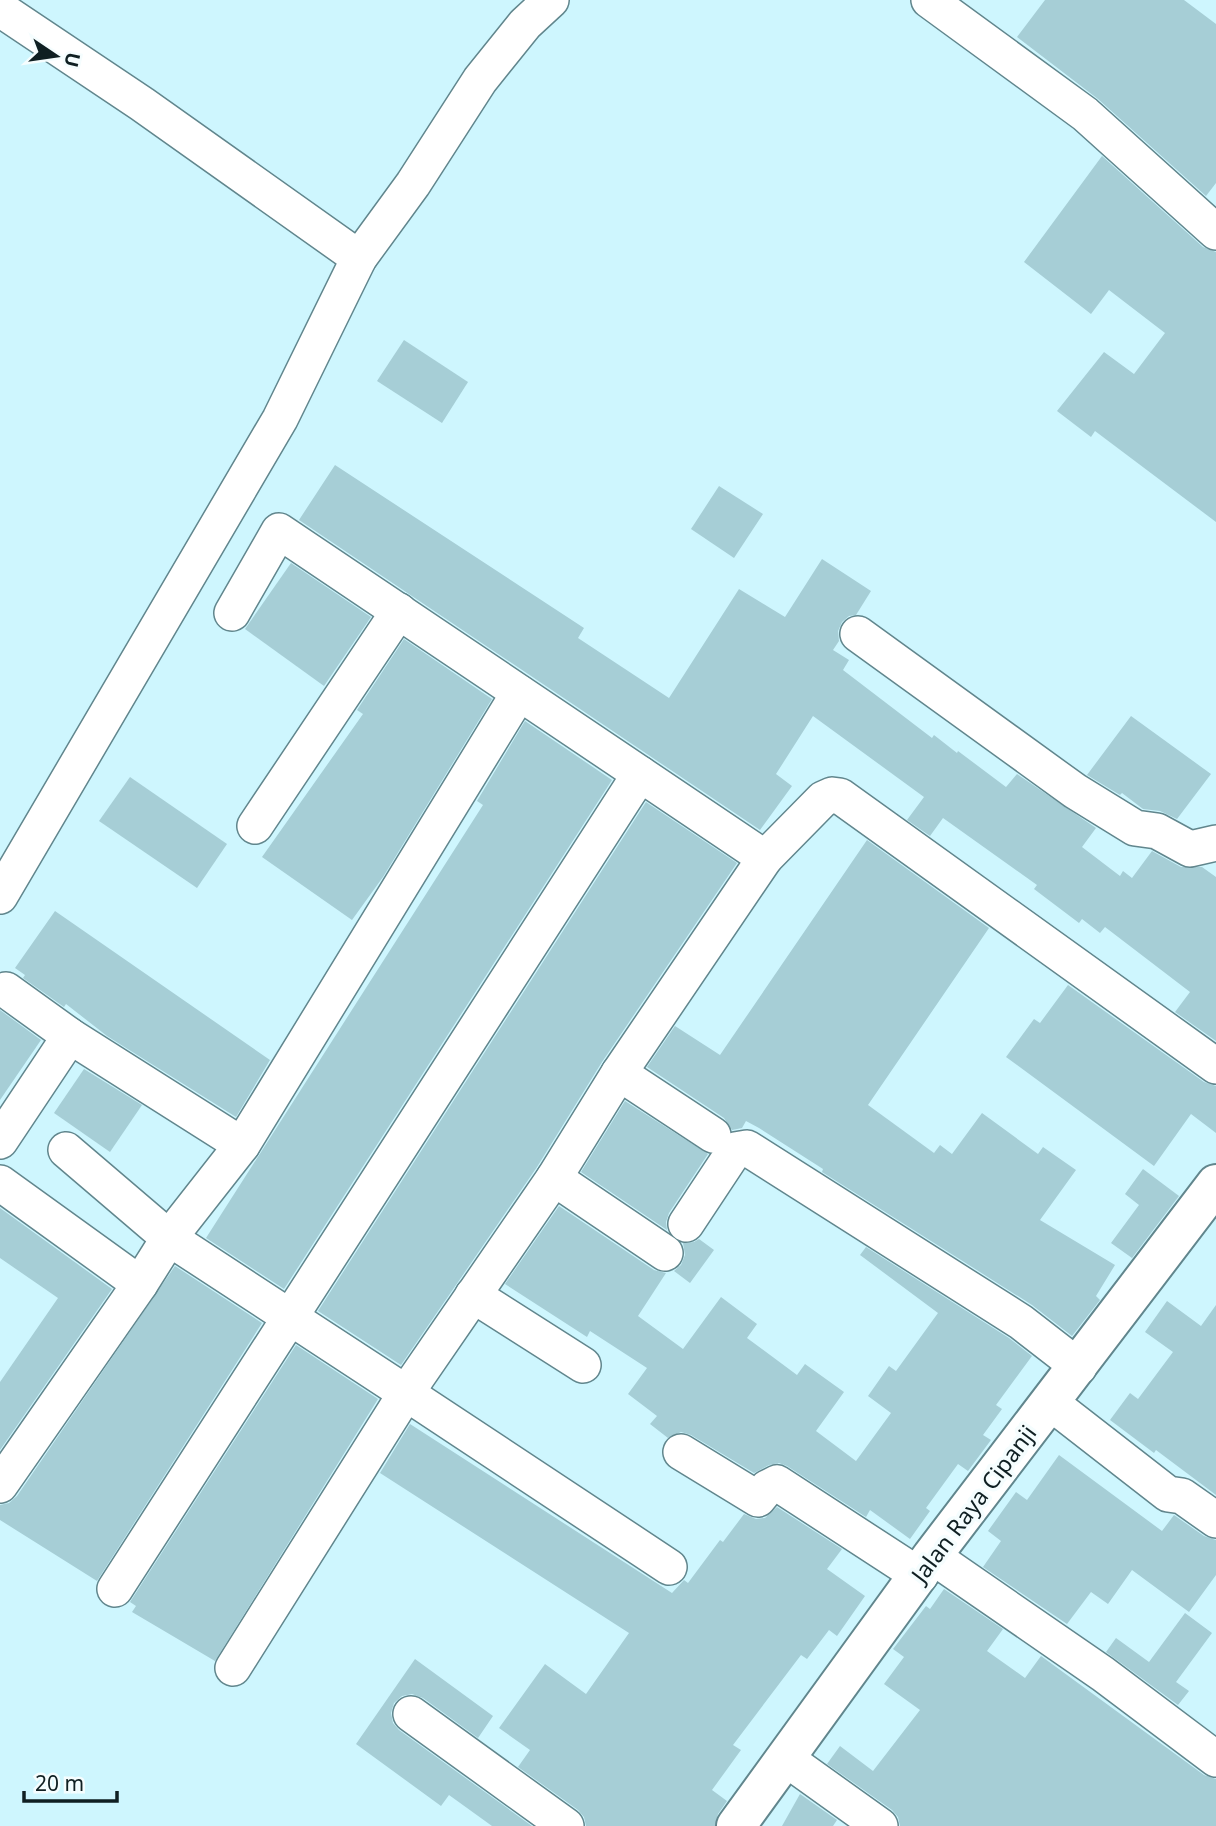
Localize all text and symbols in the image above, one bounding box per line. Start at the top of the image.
north arrow [21,21,91,91]
text: U [58,50,87,70]
street label: Jalan Raya Cipanji [902,1418,1043,1590]
scale bar [24,1759,117,1803]
text: 20 m [35,1769,84,1797]

